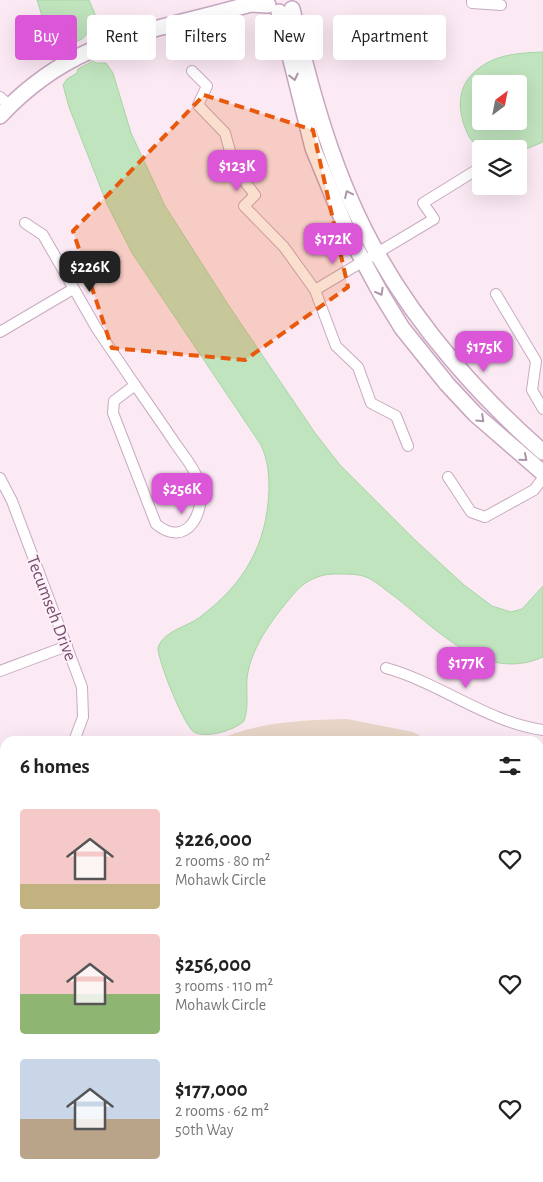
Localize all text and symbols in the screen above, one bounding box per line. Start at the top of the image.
chip: Buy [15,15,77,60]
chip: Rent [87,15,156,60]
chip: Filters [166,15,245,60]
chip: New [255,15,323,60]
chip: Apartment [333,15,446,60]
one-way arrow [288,72,299,81]
north arrow [472,75,528,130]
map controls [472,75,527,195]
button: layers [472,140,527,195]
pin: $123K [202,150,272,192]
text: $123K [219,158,255,174]
one-way arrow [344,190,355,199]
pin: $172K [298,222,368,265]
text: $172K [315,231,351,247]
pin: $226K [55,250,125,293]
text: $226K [70,259,110,275]
one-way arrow [374,286,384,295]
pin: $175K [449,330,519,373]
text: $175K [466,339,502,355]
one-way arrow [475,413,484,422]
one-way arrow [519,452,528,461]
pin: $256K [147,472,217,515]
text: $256K [163,481,201,497]
street label: Tecumseh Drive [23,553,79,663]
pin: $177K [431,646,501,689]
text: $177K [448,655,484,671]
icon: filters [496,752,524,780]
text: 6 homes [20,756,90,777]
icon: home [60,829,120,889]
text: $226,000 [175,829,252,850]
icon: heart [496,845,524,873]
text: 2 rooms · 80 m² [175,853,270,869]
text: Mohawk Circle [175,872,266,888]
icon: home [60,954,120,1014]
text: $256,000 [175,954,251,975]
icon: heart [496,970,524,998]
text: 3 rooms · 110 m² [175,978,273,994]
text: Mohawk Circle [175,997,266,1013]
icon: home [60,1079,120,1139]
text: $177,000 [175,1079,248,1100]
icon: heart [496,1095,524,1123]
text: 2 rooms · 62 m² [175,1103,269,1119]
text: 50th Way [175,1122,234,1138]

